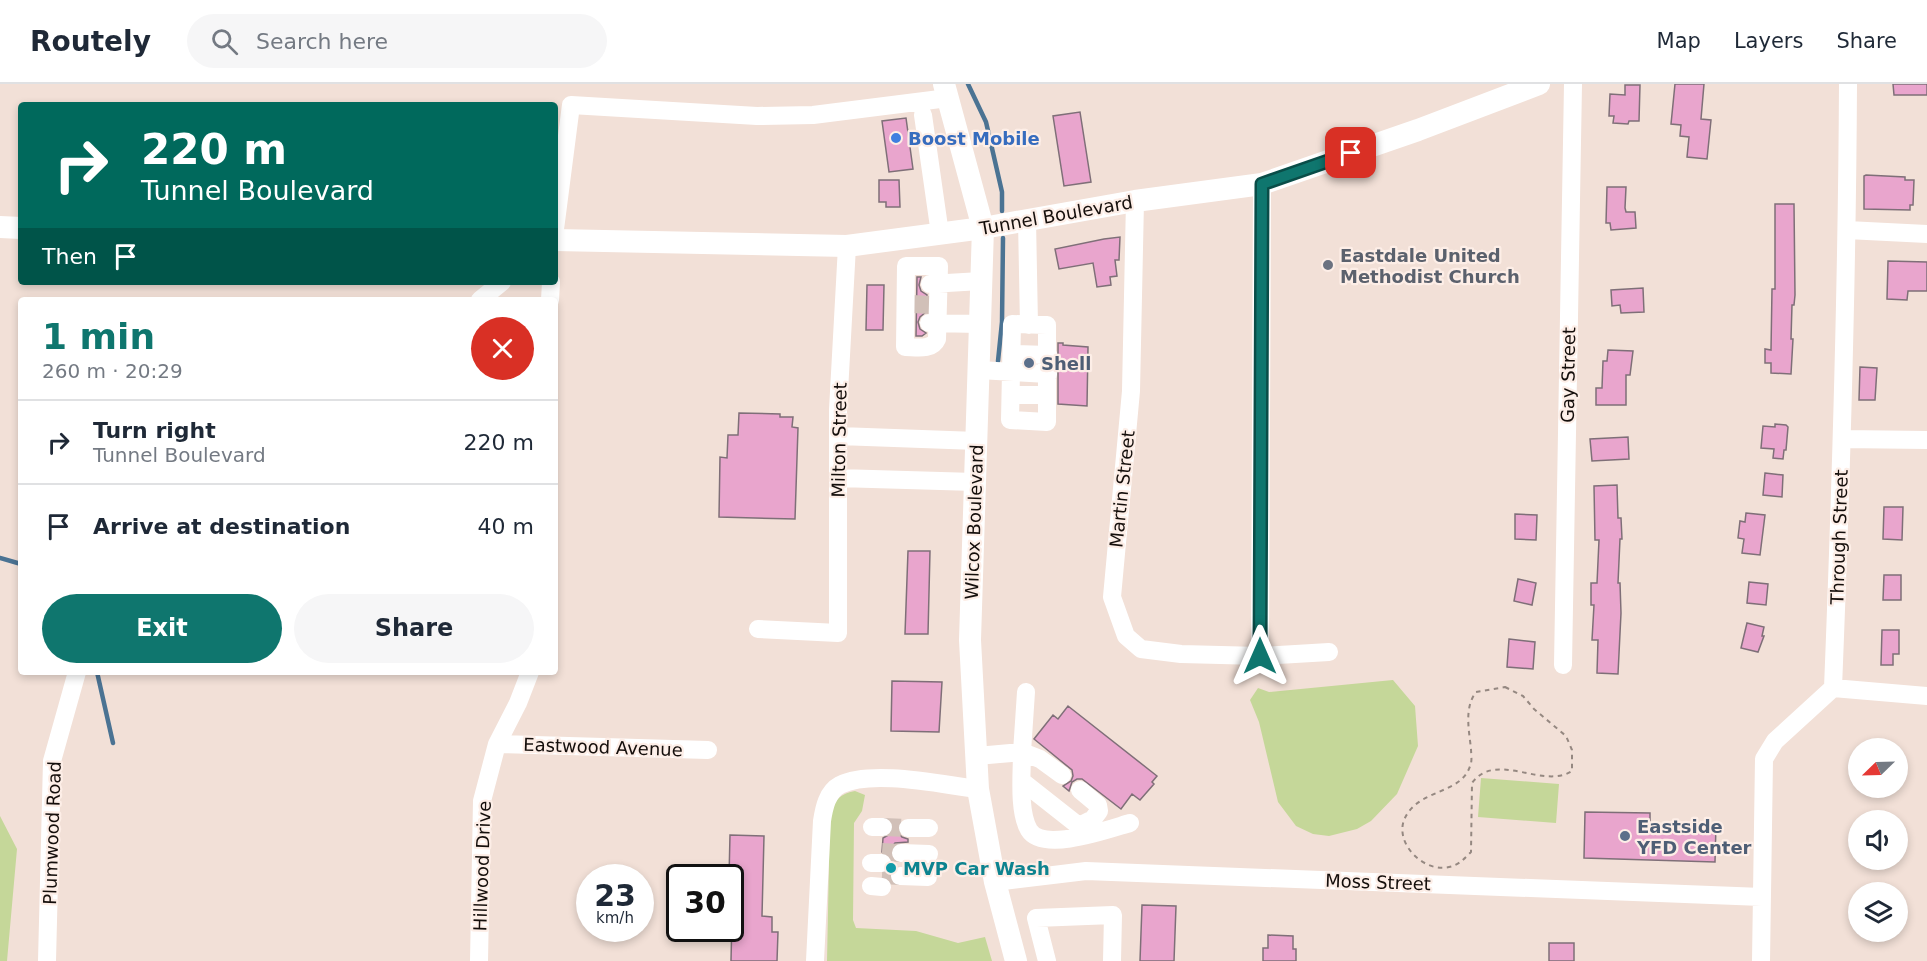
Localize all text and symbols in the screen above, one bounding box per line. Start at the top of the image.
search box [187,14,607,68]
text: Routely [30,25,151,58]
icon: search [208,25,241,58]
text: Search here [256,29,388,54]
text: Map [1657,29,1701,53]
text: Layers [1734,29,1803,53]
text: Share [1836,29,1897,53]
text: 220 m [141,125,287,174]
icon: right [42,126,120,204]
pin [1325,127,1376,178]
place label: Boost Mobile [908,128,1040,149]
marker: Boost Mobile [889,131,903,145]
icon: arrive [1334,136,1367,169]
text: Tunnel Boulevard [141,175,374,206]
street label: Tunnel Boulevard [977,191,1134,239]
icon: arrive [109,240,142,273]
text: Then [42,244,97,269]
place label: Eastdale United Methodist Church [1340,245,1520,287]
marker: Eastdale United Methodist Church [1321,258,1335,272]
text: 1 min [42,316,155,357]
button: close [471,317,534,380]
street label: Gay Street [1557,327,1579,423]
place label: Shell [1041,353,1091,374]
marker: Shell [1022,356,1036,370]
text: 260 m · 20:29 [42,359,183,383]
street label: Milton Street [827,382,851,498]
text: Turn right [93,418,216,443]
icon: right [42,426,75,459]
street label: Martin Street [1105,429,1139,549]
text: 220 m [464,430,534,455]
text: Tunnel Boulevard [93,443,266,467]
street label: Wilcox Boulevard [961,444,987,600]
street label: Through Street [1826,469,1852,606]
icon: arrive [42,510,75,543]
text: Arrive at destination [93,514,350,539]
text: 40 m [478,514,534,539]
button: Exit [42,594,282,663]
button: Share [294,594,534,663]
position arrow [1228,624,1292,688]
street label: Eastwood Avenue [523,734,683,760]
north arrow [1848,738,1908,798]
map controls [1848,738,1908,942]
street label: Plumwood Road [39,761,65,905]
street label: Hillwood Drive [469,800,495,932]
button: sound [1848,810,1908,870]
place label: Eastside YFD Center [1636,816,1752,858]
marker: Eastside YFD Center [1618,829,1632,843]
place label: MVP Car Wash [903,858,1050,879]
marker: MVP Car Wash [884,861,898,875]
speed limit sign: 30 [666,864,744,942]
street label: Moss Street [1325,870,1431,894]
text: 23 [594,878,636,913]
button: layers [1848,882,1908,942]
text: km/h [596,909,634,927]

